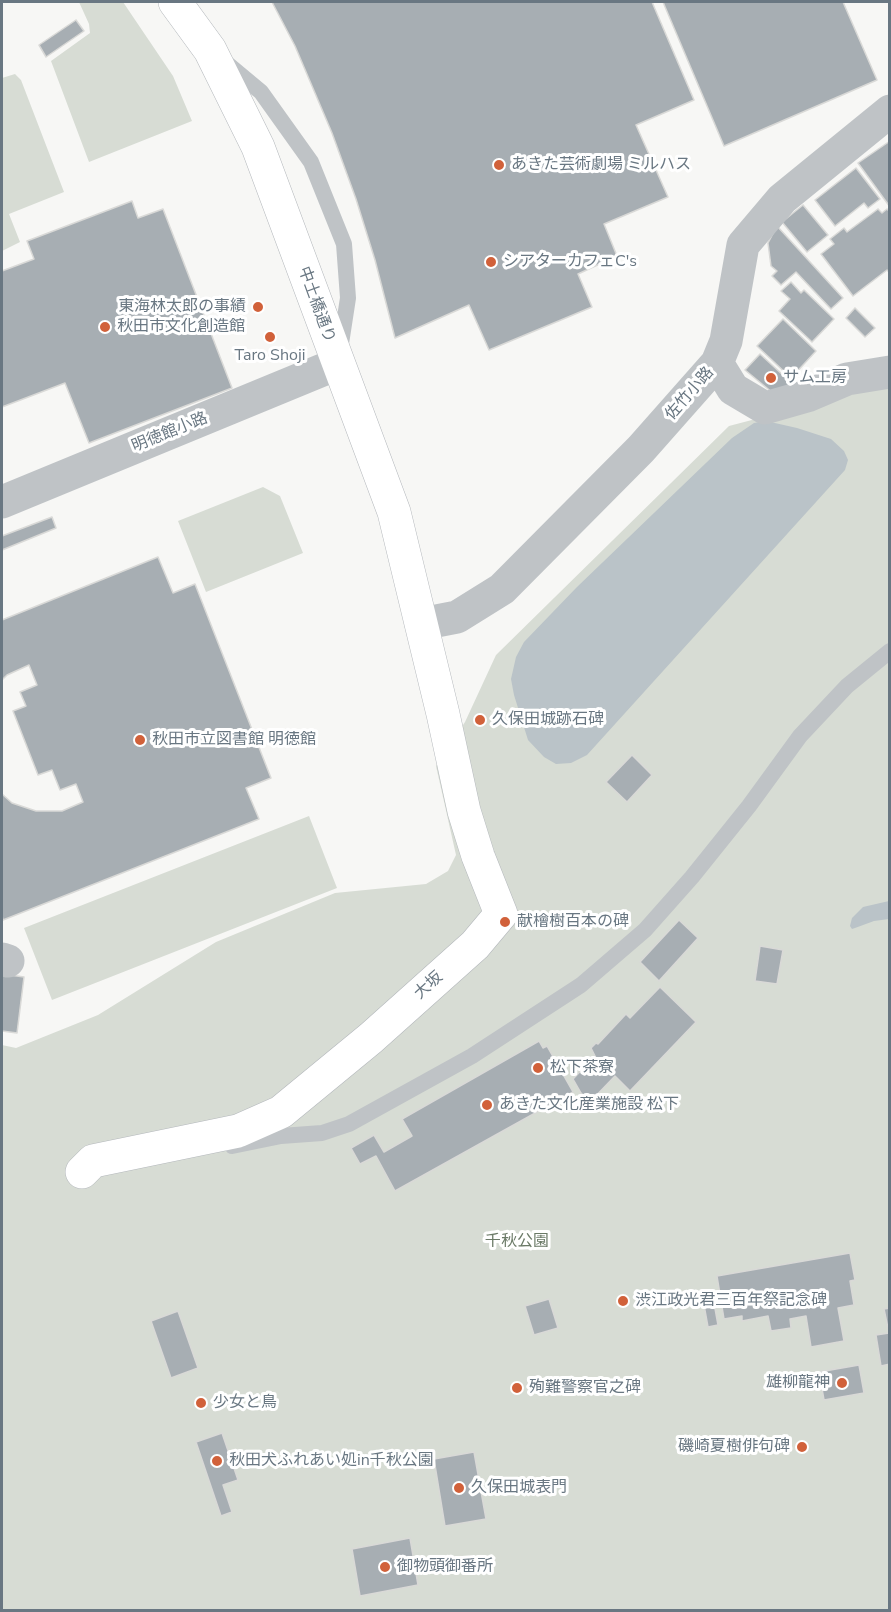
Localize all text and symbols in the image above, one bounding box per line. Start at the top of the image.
place label: あきた芸術劇場 ミルハス [511,155,691,175]
marker: あきた芸術劇場 ミルハス [492,158,506,172]
place label: シアターカフェC's [503,252,637,272]
marker: シアターカフェC's [484,255,498,269]
street label: 中土橋通り [293,264,339,346]
place label: 東海林太郎の事績 [118,297,246,317]
marker: 東海林太郎の事績 [251,300,265,314]
place label: 秋田市文化創造館 [117,317,245,337]
marker: 秋田市文化創造館 [98,320,112,334]
marker: Taro Shoji [263,330,277,344]
place label: Taro Shoji [235,346,305,366]
street label: 佐竹小路 [662,364,718,424]
place label: サム工房 [783,368,847,388]
marker: サム工房 [764,371,778,385]
street label: 明徳館小路 [129,409,211,457]
place label: 久保田城跡石碑 [492,710,604,730]
marker: 久保田城跡石碑 [473,713,487,727]
place label: 秋田市立図書館 明徳館 [152,730,316,750]
marker: 秋田市立図書館 明徳館 [133,733,147,747]
place label: 献檜樹百本の碑 [517,912,629,932]
marker: 献檜樹百本の碑 [498,915,512,929]
street label: 大坂 [411,968,447,1004]
place label: 松下茶寮 [550,1058,614,1078]
marker: 松下茶寮 [531,1061,545,1075]
place label: あきた文化産業施設 松下 [499,1095,679,1115]
marker: あきた文化産業施設 松下 [480,1098,494,1112]
park label: 千秋公園 [485,1232,549,1252]
place label: 渋江政光君三百年祭記念碑 [635,1291,827,1311]
marker: 渋江政光君三百年祭記念碑 [616,1294,630,1308]
place label: 雄柳龍神 [766,1373,830,1393]
marker: 雄柳龍神 [835,1376,849,1390]
place label: 殉難警察官之碑 [529,1378,641,1398]
marker: 殉難警察官之碑 [510,1381,524,1395]
place label: 少女と鳥 [213,1393,277,1413]
marker: 少女と鳥 [194,1396,208,1410]
place label: 磯崎夏樹俳句碑 [678,1437,790,1457]
marker: 磯崎夏樹俳句碑 [795,1440,809,1454]
place label: 秋田犬ふれあい処in千秋公園 [229,1451,434,1471]
marker: 秋田犬ふれあい処in千秋公園 [210,1454,224,1468]
place label: 久保田城表門 [471,1478,567,1498]
marker: 久保田城表門 [452,1481,466,1495]
place label: 御物頭御番所 [397,1557,493,1577]
marker: 御物頭御番所 [378,1560,392,1574]

